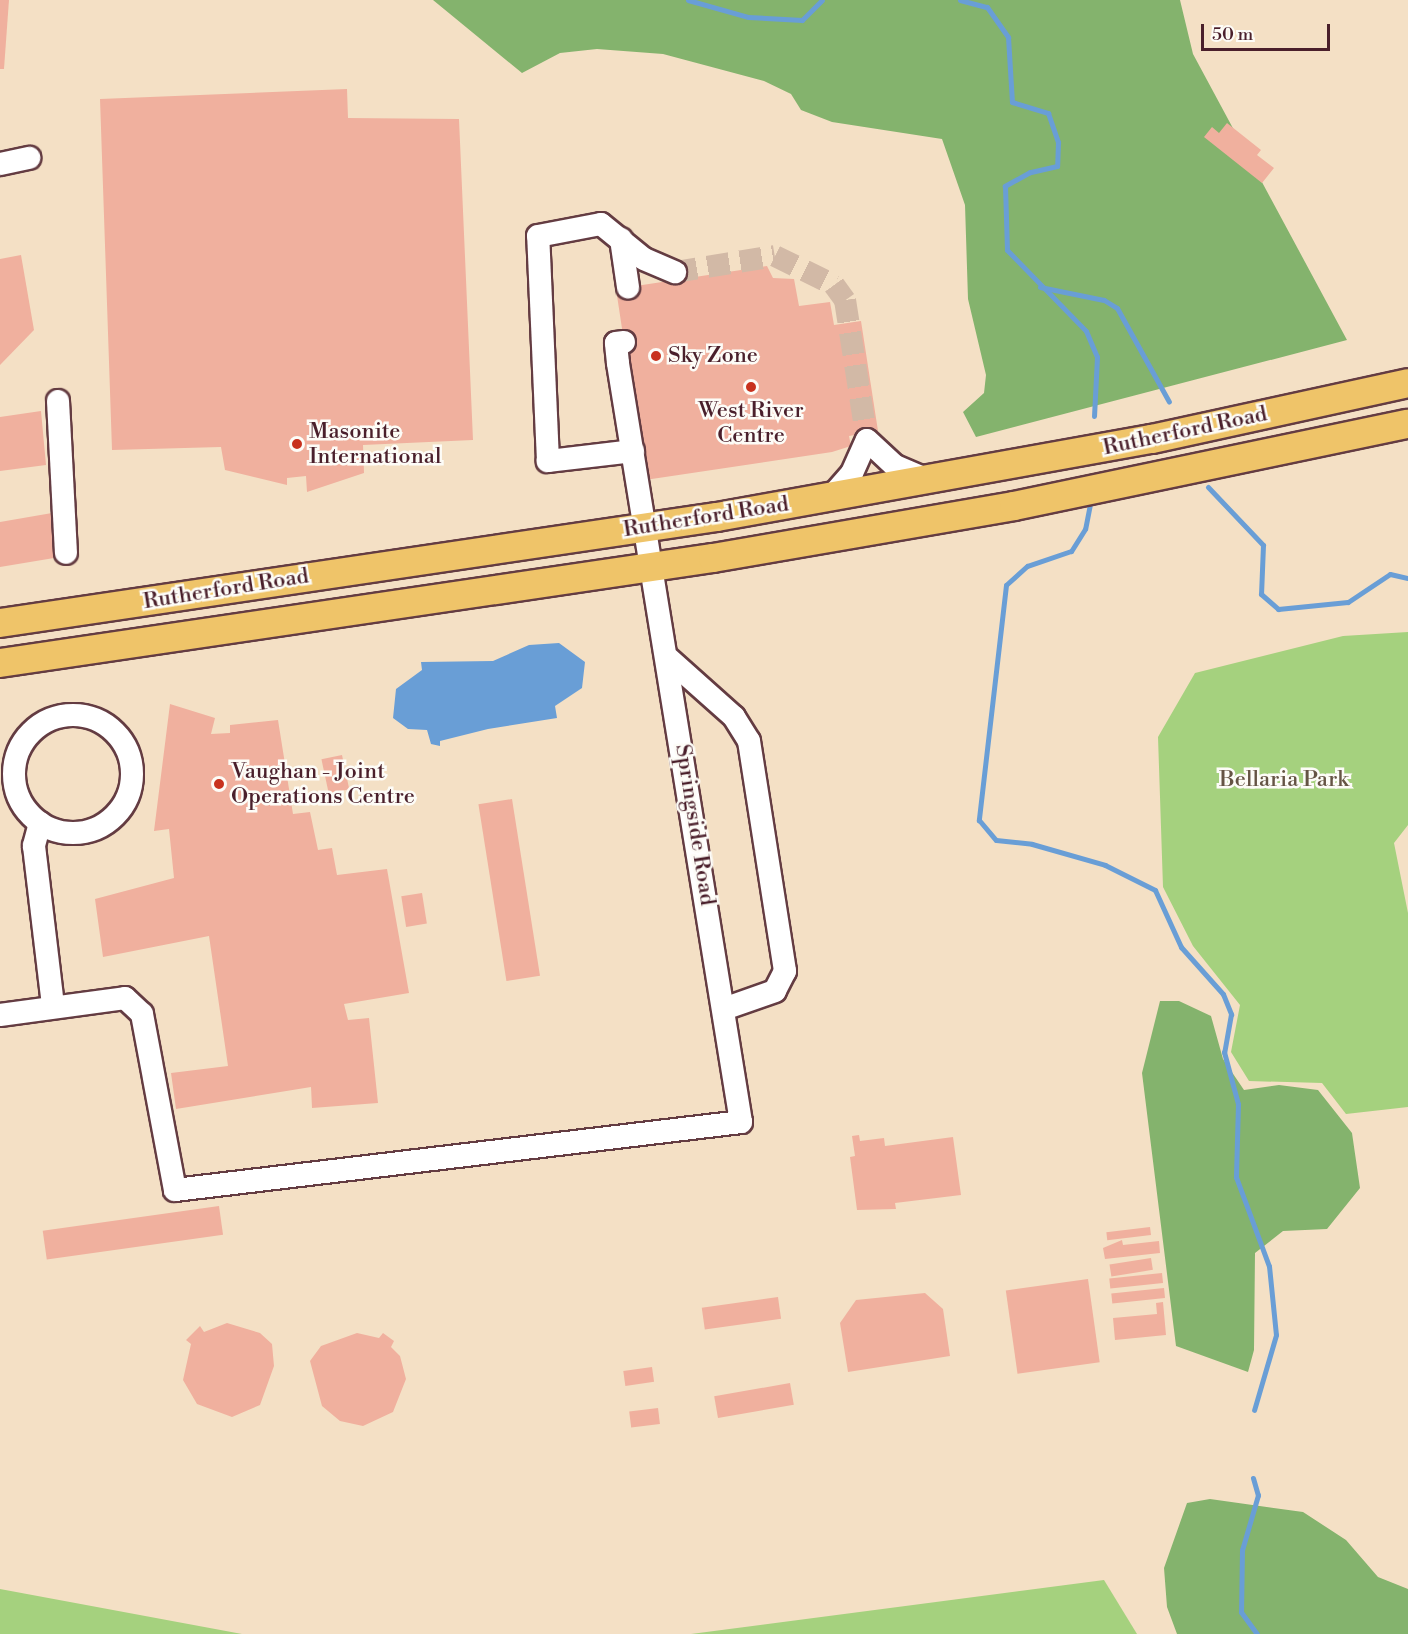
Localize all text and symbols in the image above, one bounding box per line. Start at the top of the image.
scale bar [1204,12,1333,50]
text: 50 m [1212,23,1253,46]
place label: Sky Zone [668,343,758,369]
marker: Sky Zone [649,349,663,363]
marker: West River Centre [744,380,758,394]
place label: West River Centre [698,397,804,448]
street label: Rutherford Road [1100,401,1270,461]
place label: Masonite International [309,418,441,470]
marker: Masonite International [290,437,304,451]
street label: Rutherford Road [621,491,791,543]
street label: Rutherford Road [141,563,311,615]
street label: Springside Road [669,742,721,908]
place label: Vaughan - Joint Operations Centre [231,758,415,810]
park label: Bellaria Park [1219,767,1349,793]
marker: Vaughan - Joint Operations Centre [212,777,226,791]

